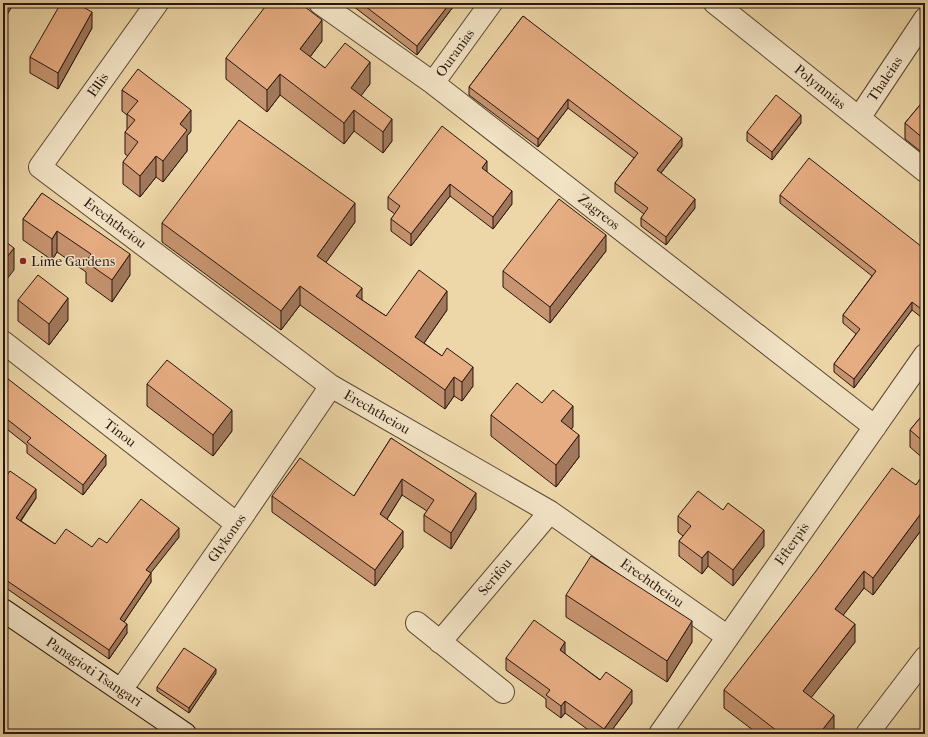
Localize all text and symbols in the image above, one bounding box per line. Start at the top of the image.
street label: Ouranias [432,26,478,80]
street label: Thaleias [864,53,906,105]
street label: Polymnias [791,61,849,113]
street label: Ellis [84,70,112,100]
street label: Zagreos [575,190,623,234]
street label: Erechtheiou [80,194,150,252]
place label: Lime Gardens [31,253,115,270]
marker: Lime Gardens [18,256,28,266]
street label: Erechtheiou [341,386,413,438]
street label: Tinou [100,415,140,451]
street label: Glykonos [204,511,250,565]
street label: Efterpis [771,519,813,569]
street label: Serifou [475,555,516,599]
street label: Erechtheiou [617,555,687,611]
street label: Panagioti Tsangari [43,634,145,710]

